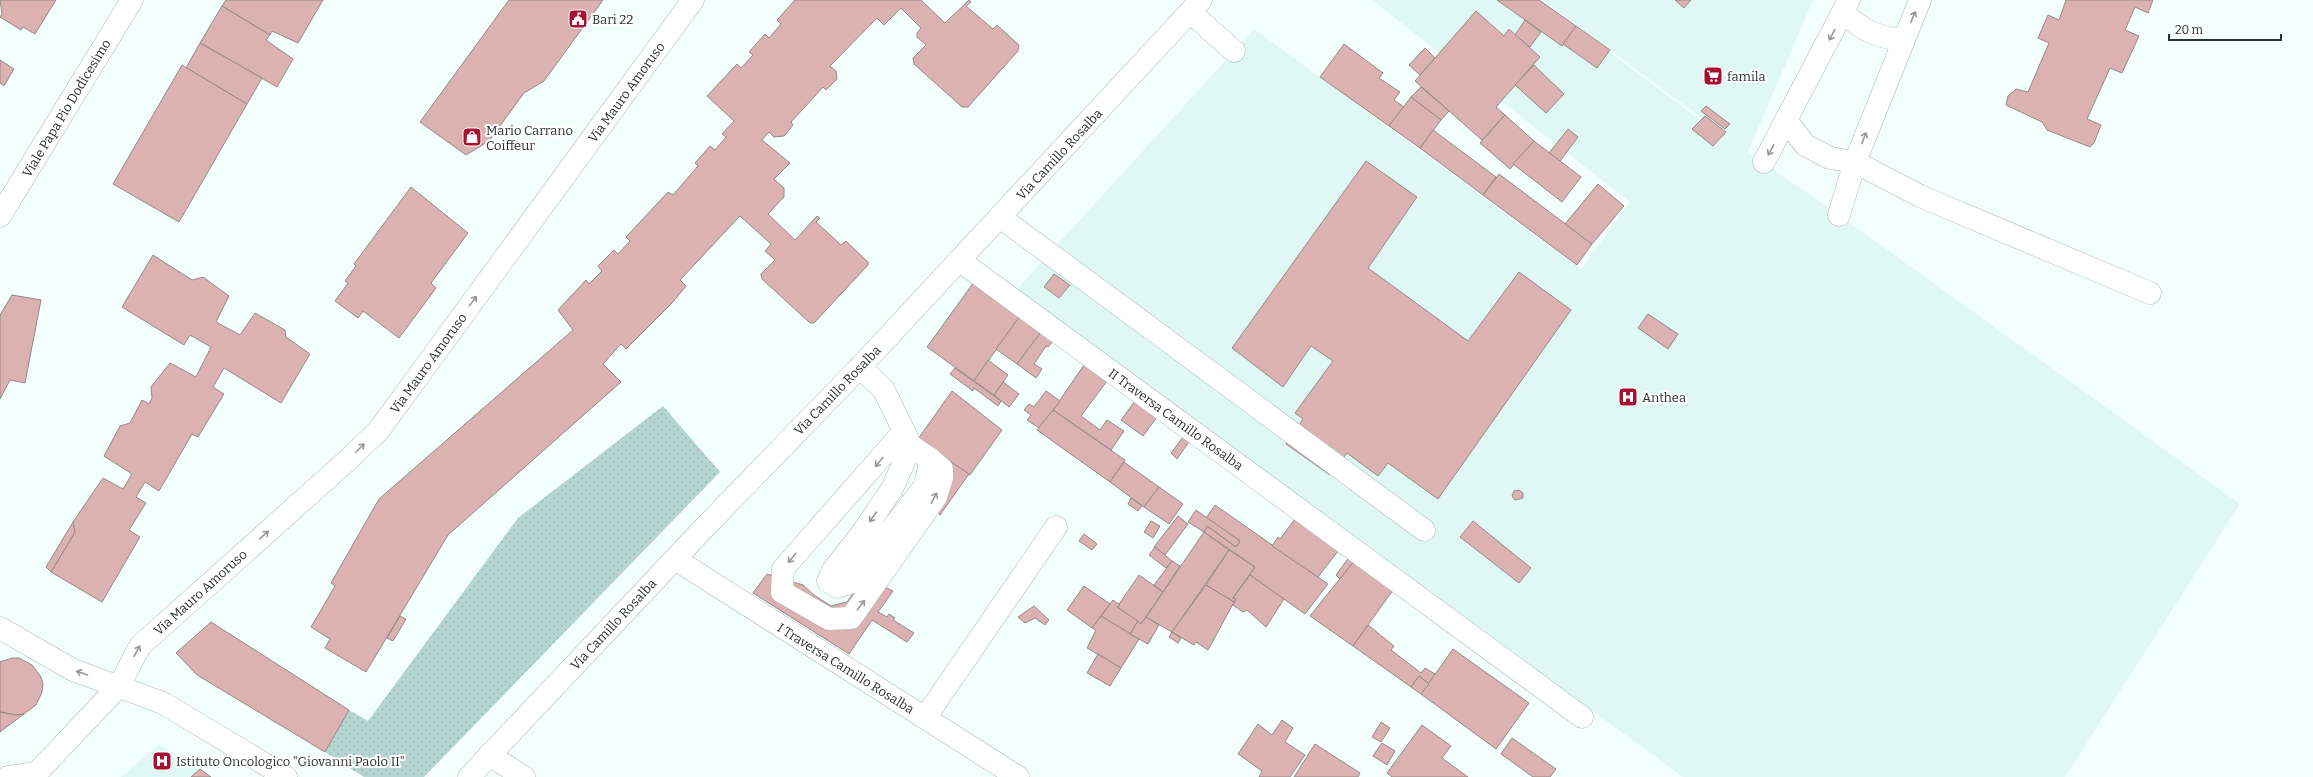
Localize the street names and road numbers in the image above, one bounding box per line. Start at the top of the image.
street label: Viale Papa Pio Dodicesimo [19,37,114,180]
street label: Via Mauro Amoruso [585,39,668,145]
street label: Via Camillo Rosalba [1014,106,1105,203]
street label: Via Mauro Amoruso [387,310,470,416]
street label: Via Camillo Rosalba [791,343,884,438]
street label: II Traversa Camillo Rosalba [1105,365,1246,473]
street label: Via Mauro Amoruso [151,547,250,638]
street label: Via Camillo Rosalba [568,576,659,673]
street label: I Traversa Camillo Rosalba [775,620,917,717]

